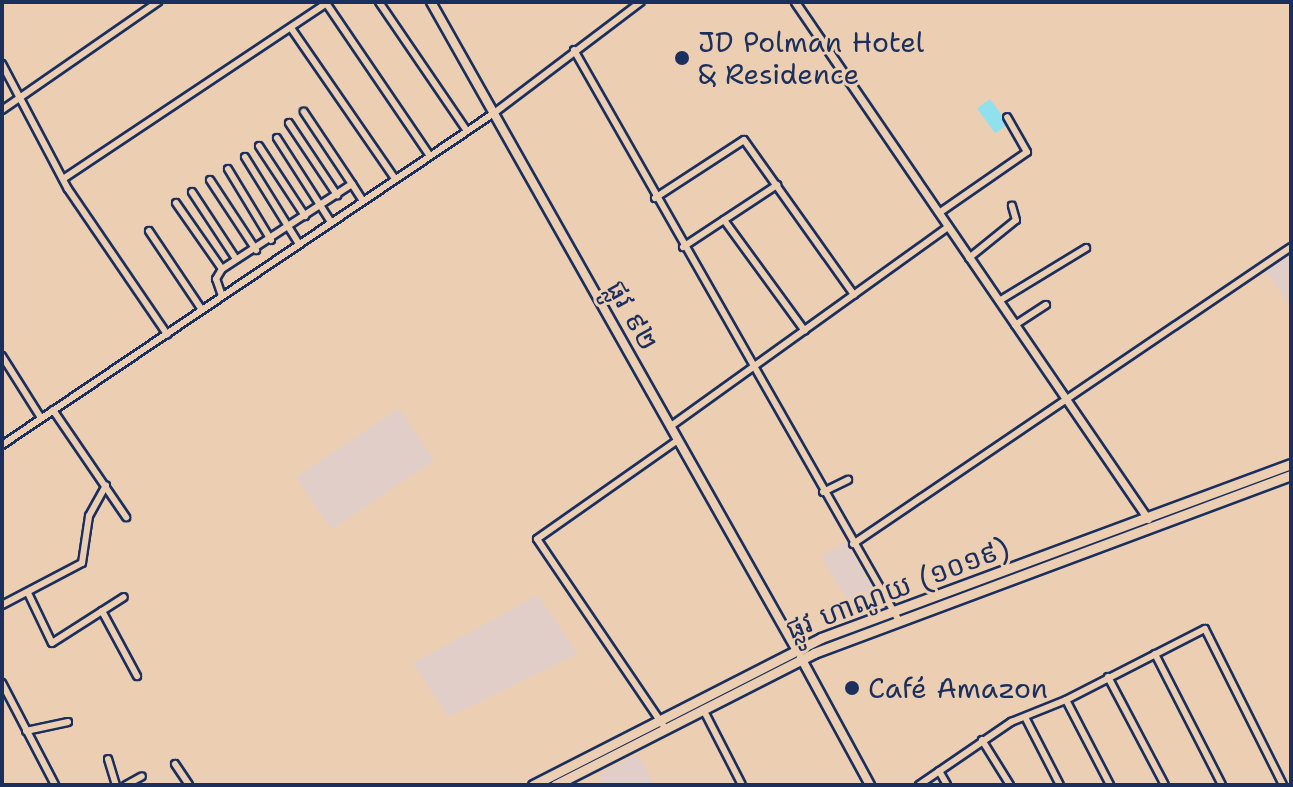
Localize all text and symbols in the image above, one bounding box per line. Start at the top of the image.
place label: JD Polman Hotel & Residence [698,25,924,91]
marker: JD Polman Hotel & Residence [673,49,691,67]
street label: ផ្លូវ ៩២ [600,274,666,356]
street label: ផ្លូវ ហាណូយ (១០១៩) [781,530,1013,646]
place label: Café Amazon [868,671,1048,705]
marker: Café Amazon [843,679,861,697]

